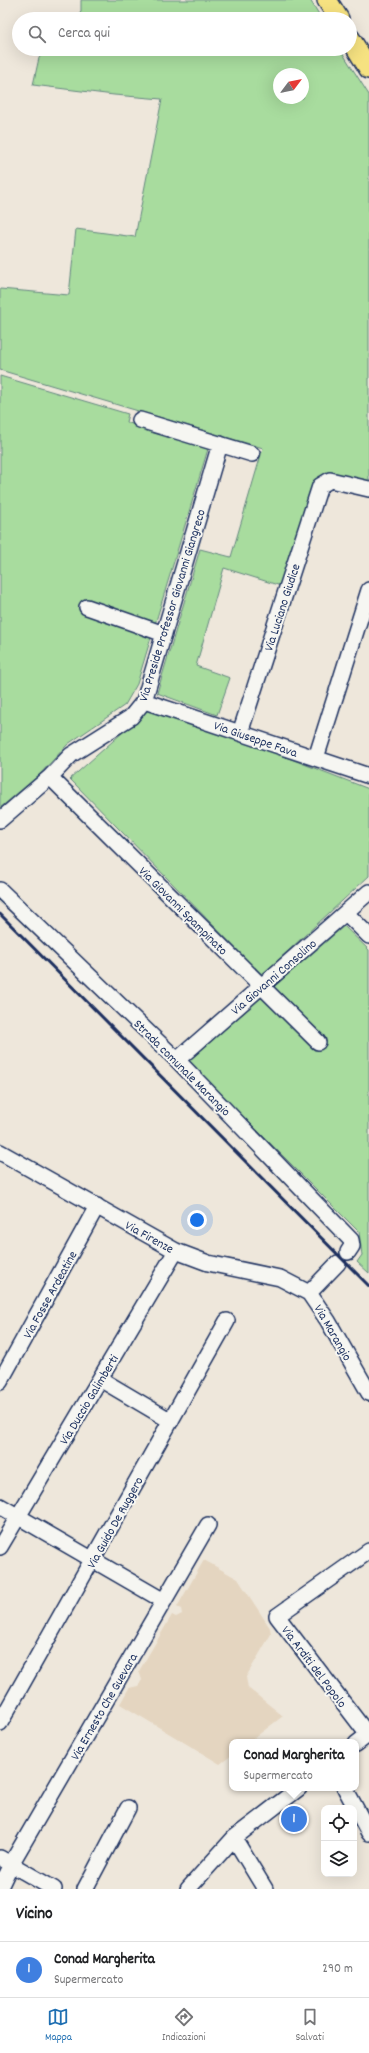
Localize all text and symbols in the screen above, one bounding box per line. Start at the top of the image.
search box [12,12,357,56]
icon: search [26,23,48,45]
text: Cerca qui [58,23,110,45]
north arrow [273,68,309,104]
street label: Via Preside Professor Giovanni Giangreco [135,507,212,704]
street label: Via Luciano Giudice [260,561,307,654]
street label: Via Giuseppe Fava [211,717,301,764]
street label: Via Giovanni Spampinato [133,863,231,961]
street label: Via Giovanni Consolino [228,935,322,1021]
street label: Strada comunale Marangio [128,1016,234,1122]
your location [187,1210,207,1230]
street label: Via Firenze [121,1217,177,1260]
street label: Via Fosse Ardeatine [19,1248,83,1343]
street label: Via Marangio [308,1302,356,1365]
street label: Via Duccio Galimberti [56,1351,125,1449]
street label: Via Guido De Ruggero [83,1474,149,1572]
street label: Via Arditi del Popolo [276,1622,350,1713]
street label: Via Ernesto Che Guevara [67,1650,144,1764]
popup [229,1739,359,1791]
text: Conad Margherita [244,1745,344,1767]
text: Supermercato [244,1767,313,1786]
pin: 1 [281,1804,307,1834]
map controls [321,1805,357,1877]
button: locate [321,1805,357,1841]
button: layers [321,1841,357,1877]
text: Vicino [16,1903,53,1927]
text: Conad Margherita [54,1949,155,1971]
text: 1 [28,1960,30,1979]
text: 290 m [322,1960,353,1979]
text: Supermercato [54,1971,123,1990]
tab: Mappa [45,2006,72,2046]
tab: Indicazioni [162,2006,205,2046]
tab: Salvati [296,2006,324,2046]

